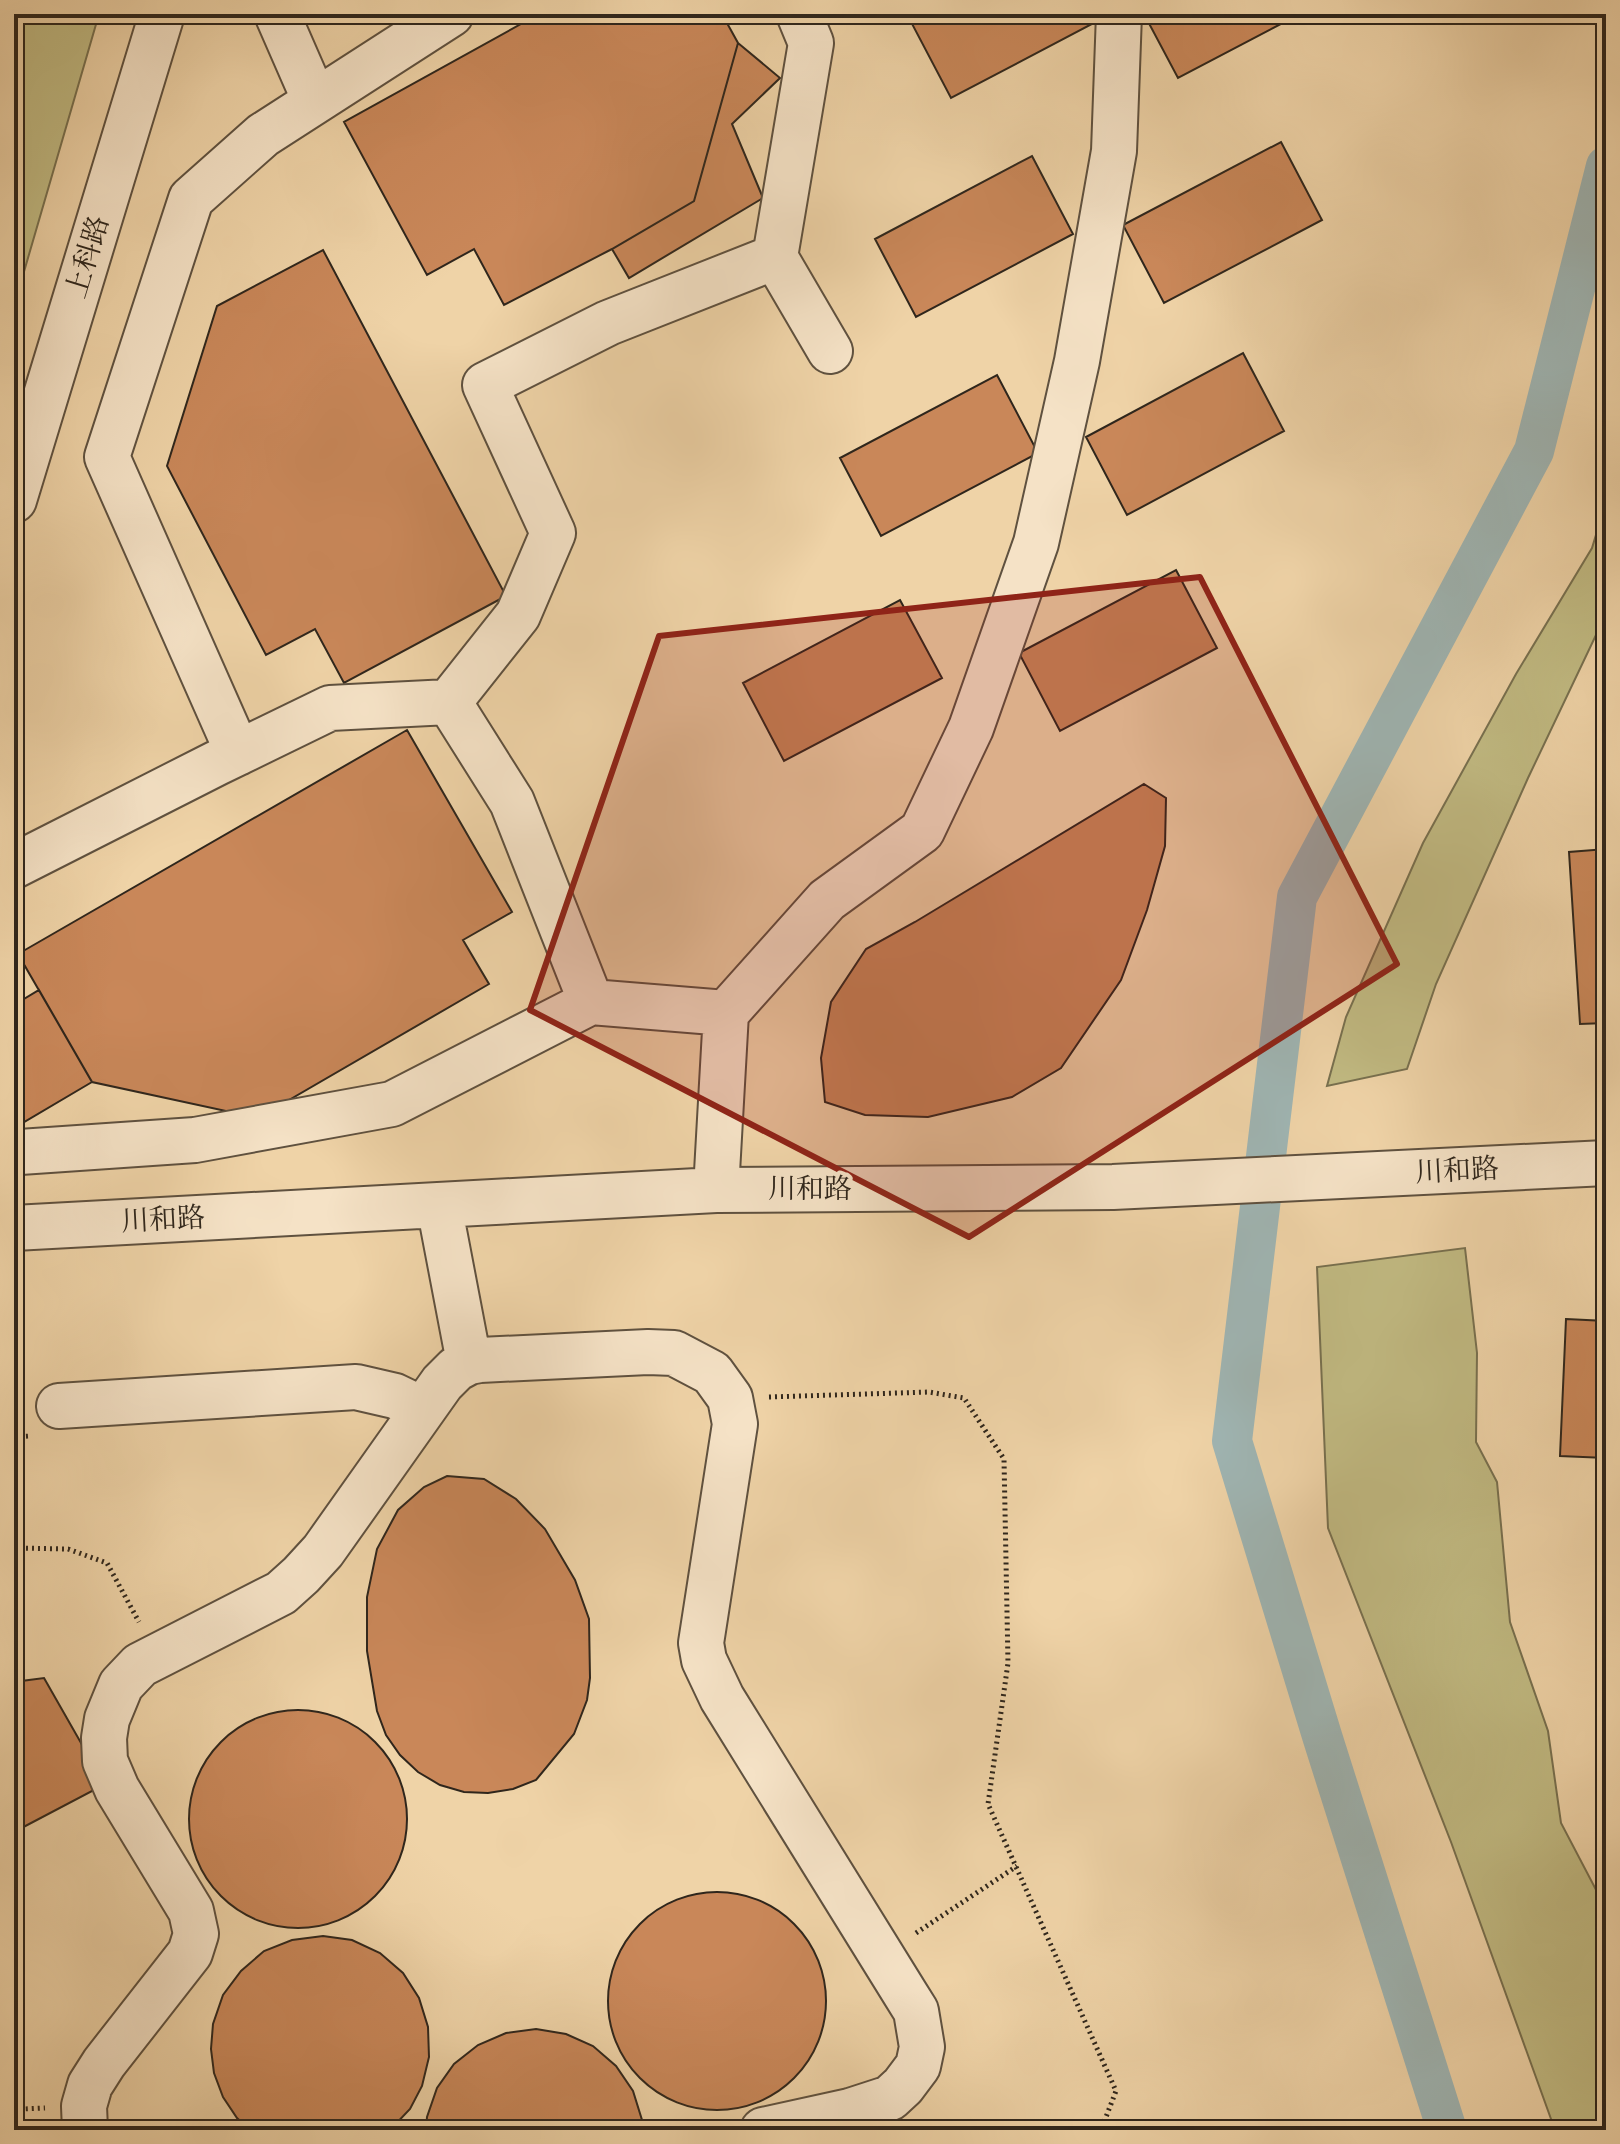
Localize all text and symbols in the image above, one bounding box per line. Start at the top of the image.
street label: 上科路 [59,212,117,302]
street label: 川和路 [1414,1151,1500,1191]
street label: 川和路 [768,1172,852,1207]
street label: 川和路 [120,1200,206,1240]

